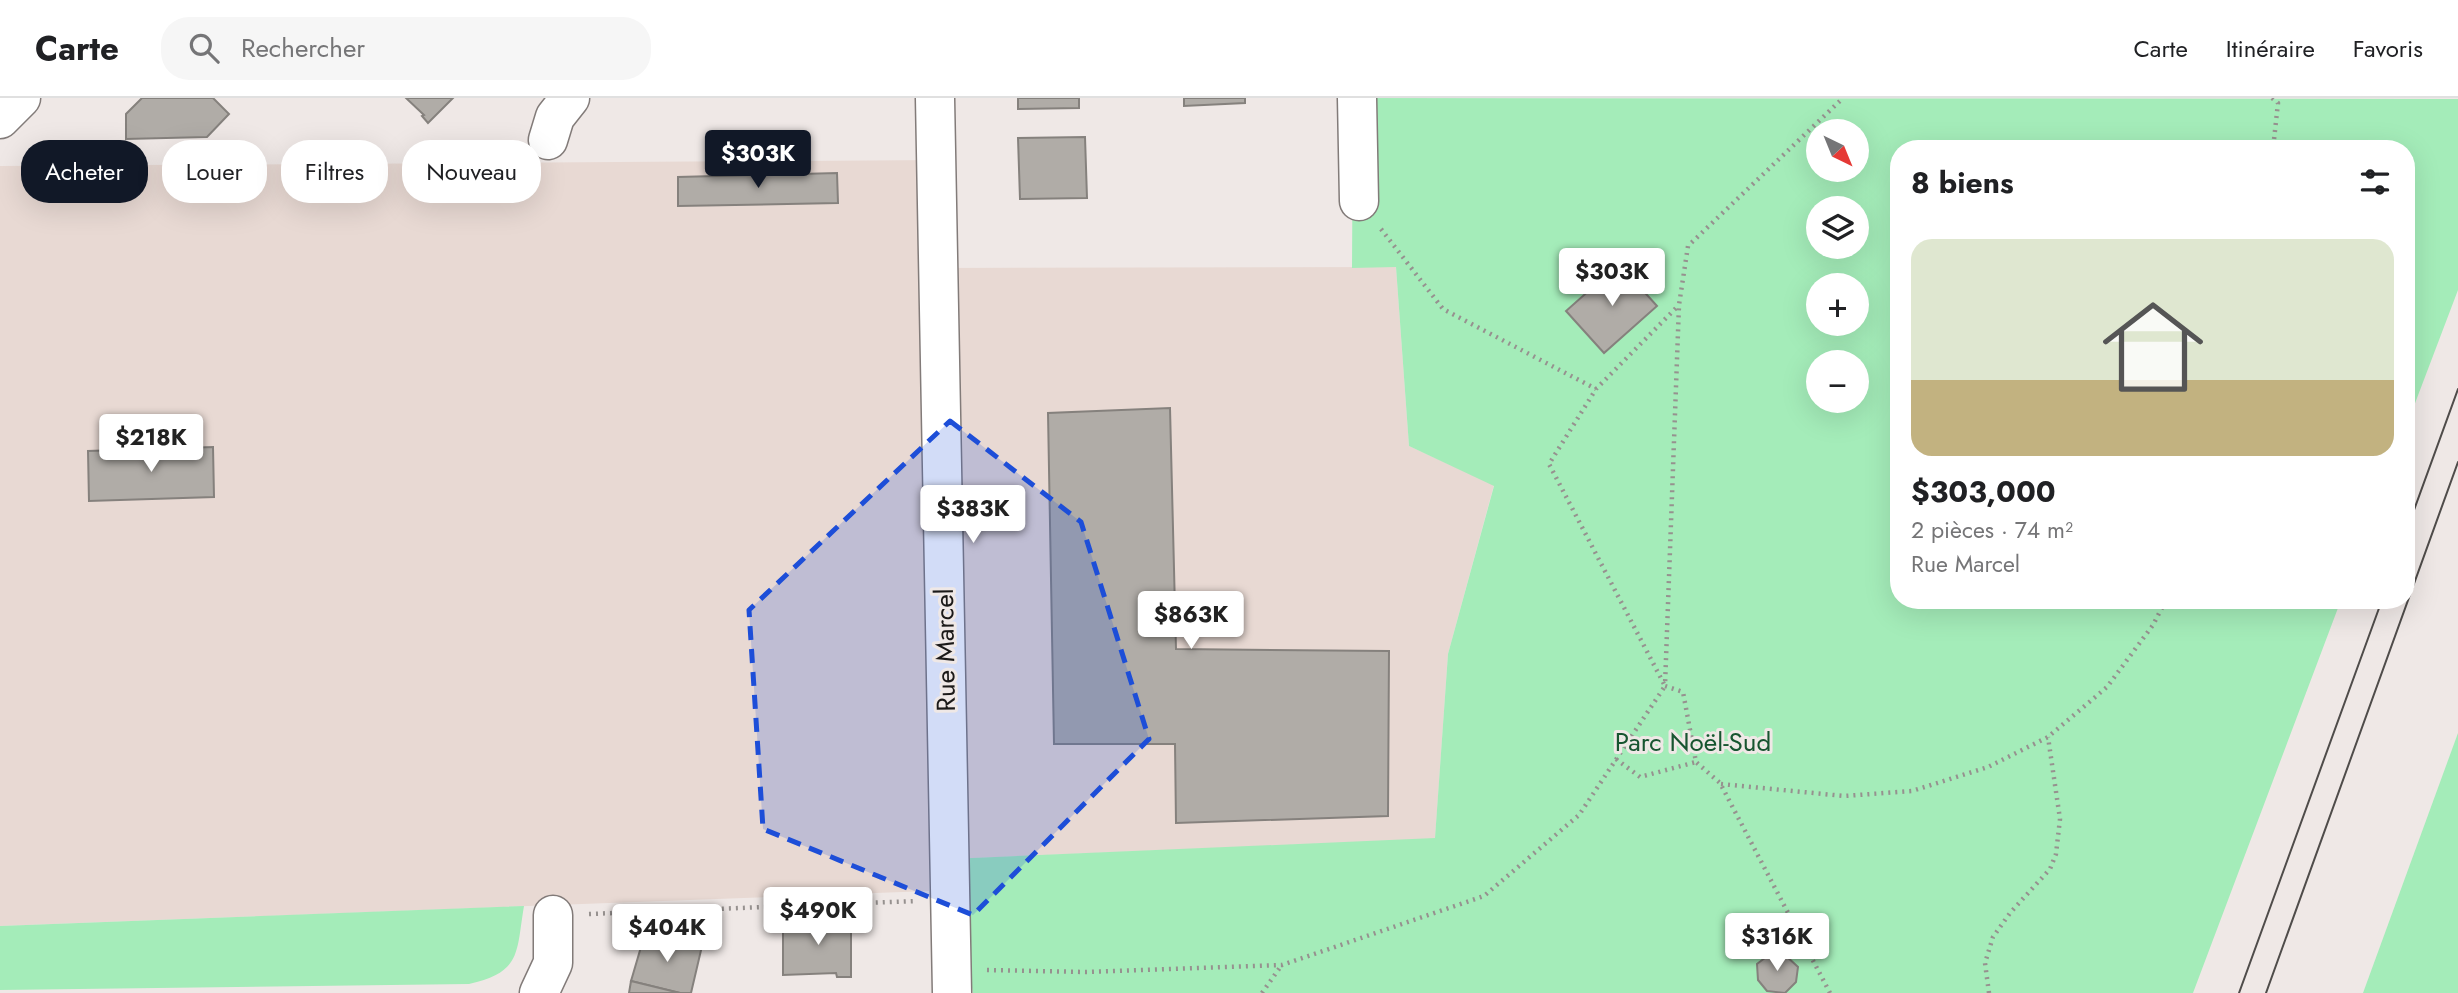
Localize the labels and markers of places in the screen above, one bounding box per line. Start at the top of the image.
pin: $303K [709,130,807,190]
pin: $303K [1563,248,1661,308]
pin: $218K [102,414,200,474]
pin: $383K [924,486,1022,545]
pin: $863K [1142,592,1240,651]
pin: $490K [769,888,867,947]
pin: $404K [618,904,716,964]
pin: $316K [1728,914,1826,973]

